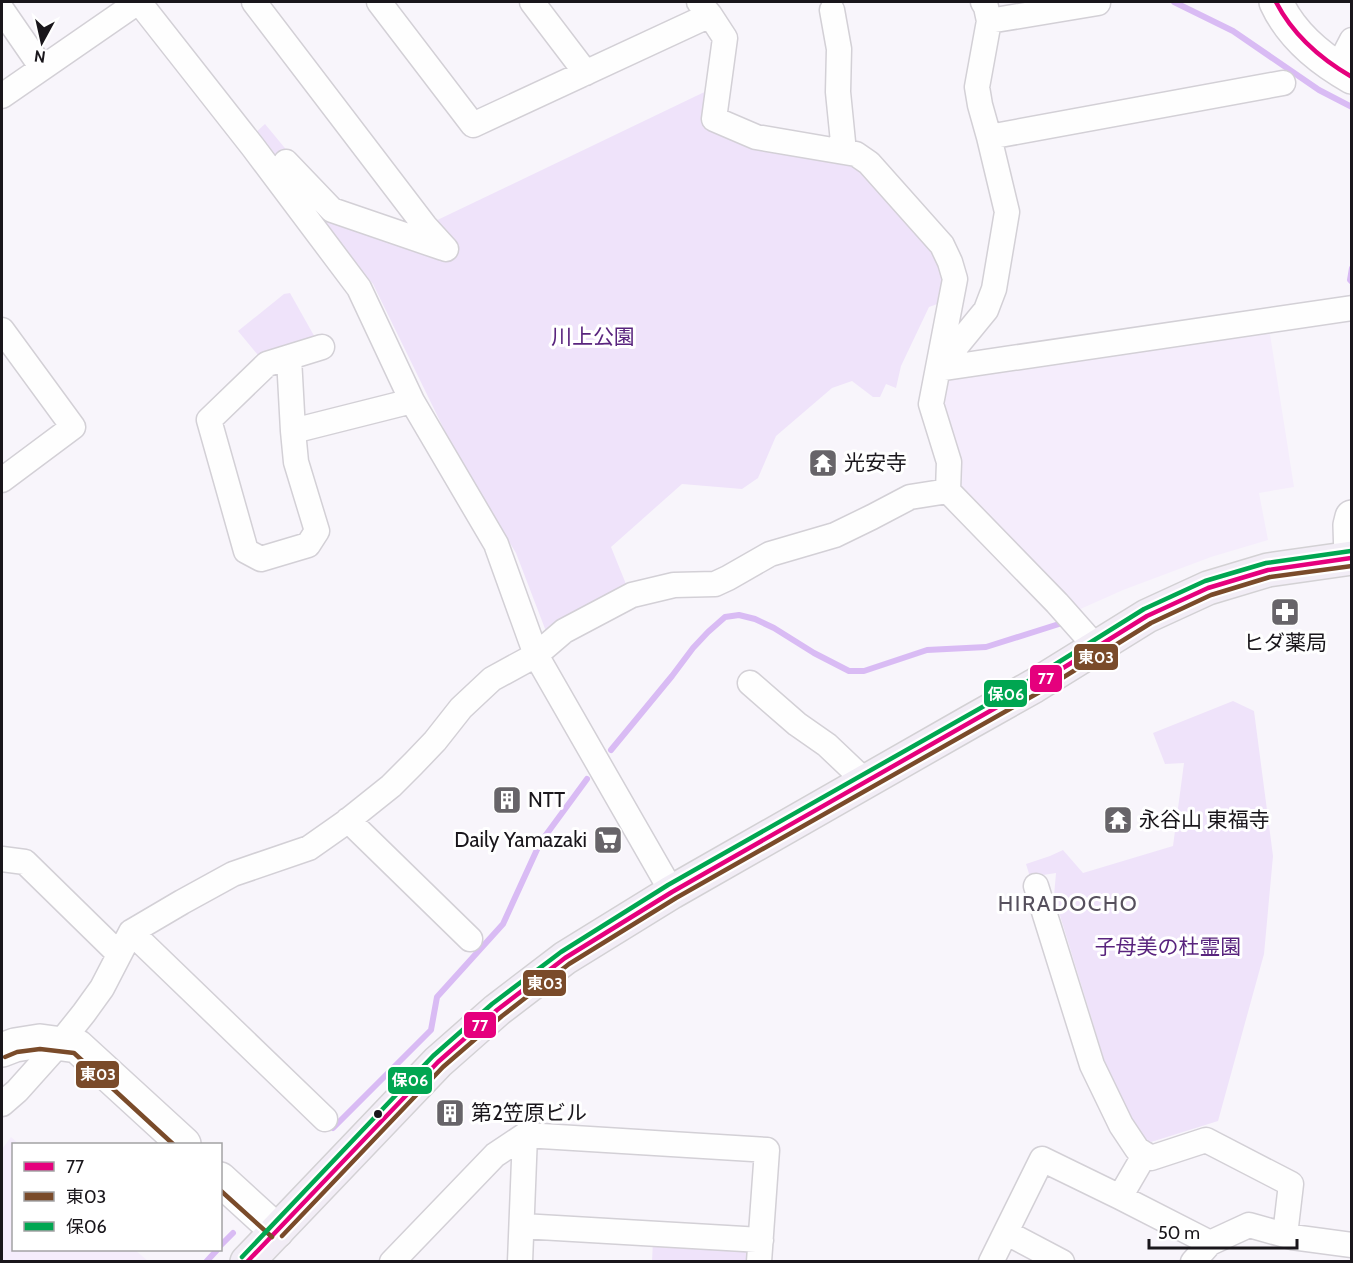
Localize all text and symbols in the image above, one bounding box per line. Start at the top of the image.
north arrow [12,12,72,72]
text: N [33,46,47,67]
park label: 川上公園 [551,324,635,349]
temple icon: 光安寺 [807,447,839,479]
place label: 光安寺 [844,450,907,475]
pharmacy icon: ヒダ薬局 [1269,596,1301,628]
place label: ヒダ薬局 [1243,630,1327,655]
line badge: 東03 [1073,643,1119,671]
text: 東03 [1078,648,1114,667]
line badge: 77 [1029,664,1063,693]
text: 77 [1038,669,1055,688]
line badge: 保06 [983,679,1028,708]
text: 保06 [988,685,1024,704]
building icon: NTT [491,784,523,816]
place label: NTT [528,787,565,812]
temple icon: 永谷山 東福寺 [1102,804,1134,836]
place label: 永谷山 東福寺 [1139,807,1270,832]
supermarket icon: Daily Yamazaki [592,824,624,856]
place label: Daily Yamazaki [454,827,587,852]
district label: HIRADOCHO [998,890,1138,917]
park label: 子母美の杜霊園 [1095,934,1242,959]
line badge: 東03 [522,969,567,997]
text: 東03 [527,974,563,993]
line badge: 77 [463,1011,497,1039]
text: 77 [472,1016,489,1035]
line badge: 東03 [75,1060,120,1089]
text: 東03 [80,1065,116,1084]
line badge: 保06 [387,1066,433,1095]
text: 保06 [392,1071,428,1090]
building icon: 第2笠原ビル [434,1097,466,1129]
place label: 第2笠原ビル [471,1100,587,1125]
unlabelled marker [372,1108,384,1120]
legend [12,1143,222,1251]
text: 77 [66,1156,84,1178]
text: 東03 [66,1186,106,1208]
scale bar [1149,1212,1298,1250]
text: 保06 [66,1216,107,1238]
text: 50 m [1158,1222,1200,1244]

